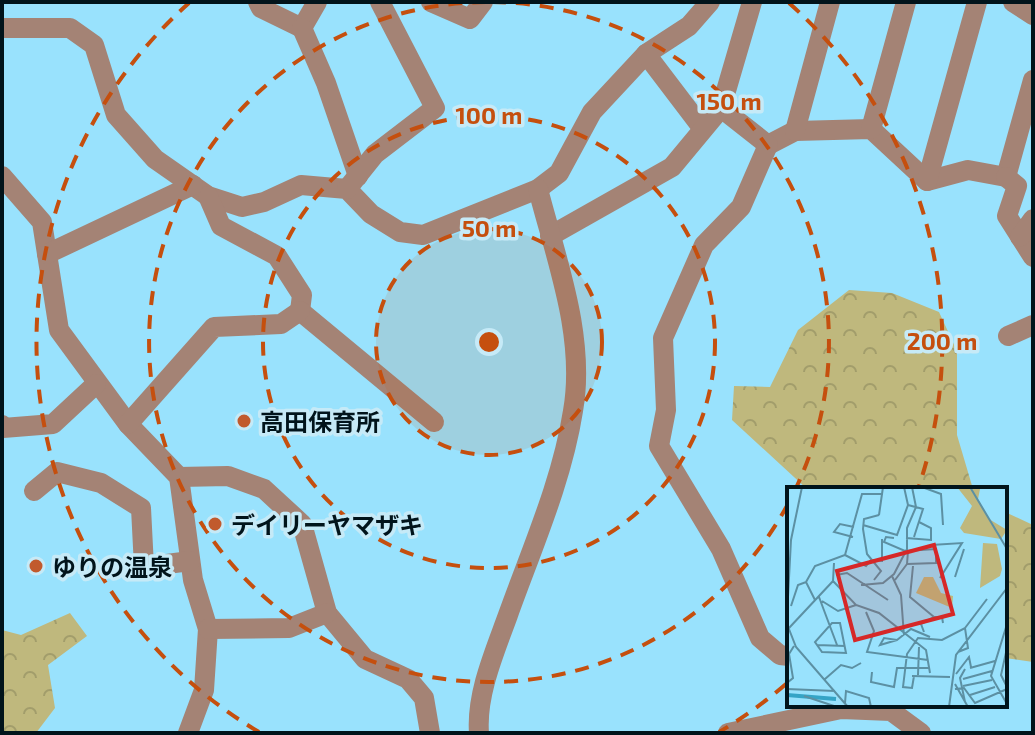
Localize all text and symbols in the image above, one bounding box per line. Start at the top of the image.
text: 150 m [696,86,762,115]
text: 100 m [456,100,522,129]
text: 50 m [462,213,516,242]
text: 200 m [907,326,977,355]
centre of rings [475,328,503,356]
place label: 高田保育所 [260,407,380,436]
marker: 高田保育所 [235,412,253,430]
inset map [787,487,1007,707]
place label: デイリーヤマザキ [231,510,423,539]
marker: デイリーヤマザキ [206,515,224,533]
place label: ゆりの温泉 [52,552,172,581]
marker: ゆりの温泉 [27,557,45,575]

